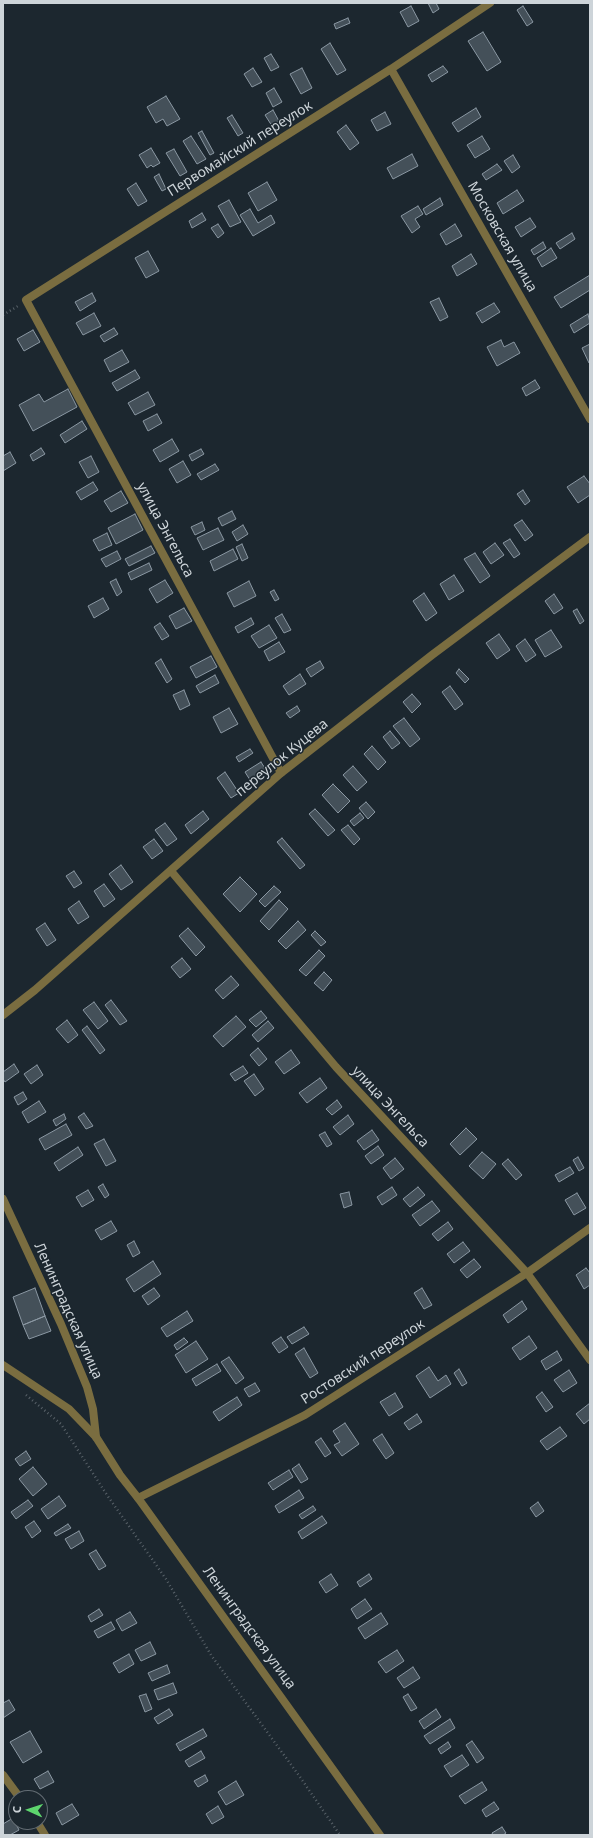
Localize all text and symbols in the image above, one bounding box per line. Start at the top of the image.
street label: Первомайский переулок [164,97,316,201]
street label: Московская улица [464,179,540,295]
street label: улица Энгельса [133,480,197,580]
street label: переулок Куцева [233,716,331,800]
street label: улица Энгельса [348,1063,432,1151]
street label: Ленинградская улица [30,1240,106,1382]
street label: Ростовский переулок [298,1316,428,1408]
street label: Ленинградская улица [199,1563,299,1693]
north arrow [8,1790,48,1830]
text: С [9,1805,24,1813]

